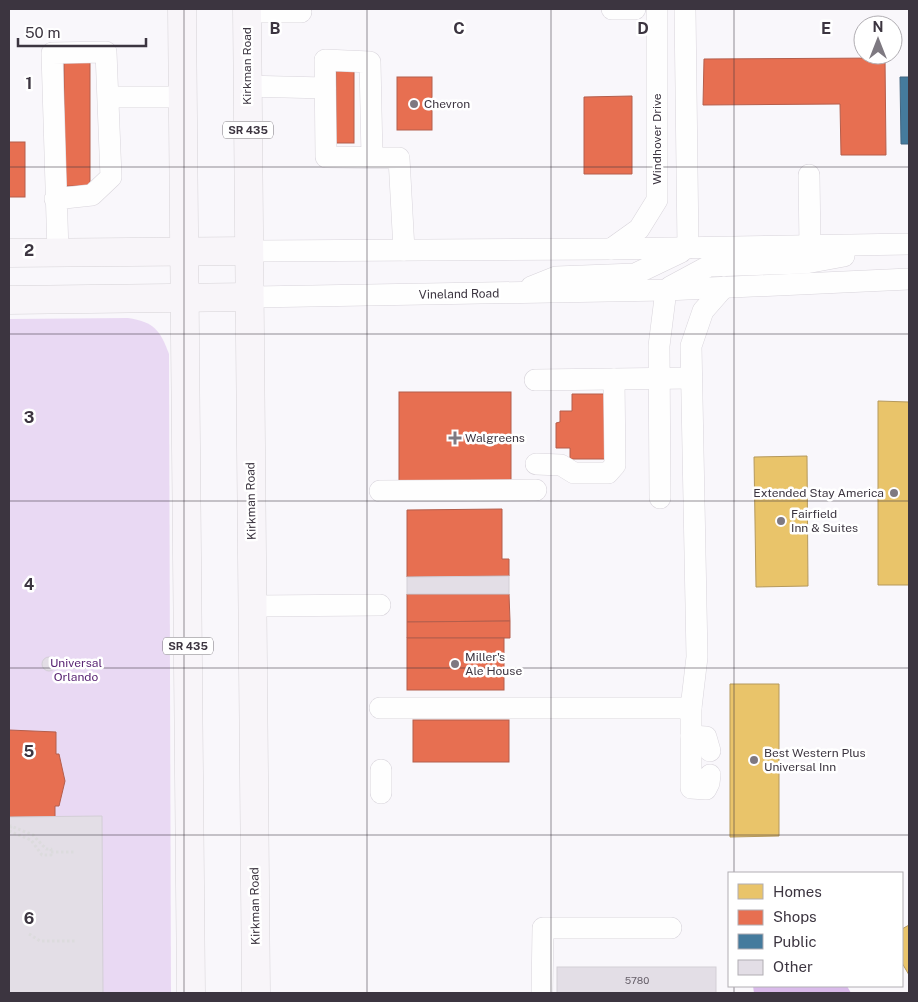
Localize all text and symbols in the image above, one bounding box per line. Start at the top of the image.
scale bar [18,15,145,47]
north arrow [853,15,903,65]
text: B [270,19,281,38]
text: C [453,19,465,38]
text: D [637,19,649,38]
text: E [821,19,831,38]
text: N [873,19,883,35]
text: 50 m [25,24,60,41]
street label: Kirkman Road [240,27,254,105]
text: 1 [26,74,32,93]
street label: Windhover Drive [650,93,664,185]
place label: Chevron [424,97,470,111]
marker: Chevron [408,98,420,110]
road number: SR 435 [223,122,273,138]
text: 2 [24,241,34,260]
street label: Vineland Road [419,286,499,302]
text: 3 [24,408,34,427]
place label: Walgreens [465,431,525,445]
marker: Walgreens [449,432,461,444]
street label: Kirkman Road [243,462,259,540]
place label: Extended Stay America [753,486,884,500]
marker: Extended Stay America [888,487,900,499]
place label: Fairfield Inn & Suites [791,507,858,535]
marker: Fairfield Inn & Suites [775,515,787,527]
text: 4 [24,575,35,594]
road number: SR 435 [163,637,213,654]
place label: Miller's Ale House [465,650,522,678]
park label: Universal Orlando [50,656,102,684]
marker: Miller's Ale House [449,658,461,670]
text: 5 [24,742,35,761]
place label: Best Western Plus Universal Inn [764,746,866,774]
marker: Best Western Plus Universal Inn [748,754,760,766]
street label: Kirkman Road [247,867,263,945]
legend [728,872,903,987]
text: Homes [773,883,822,900]
text: Shops [773,908,817,925]
text: 6 [24,909,34,928]
text: Public [773,933,817,950]
text: Other [773,958,813,975]
house number: 5780 [625,974,649,986]

